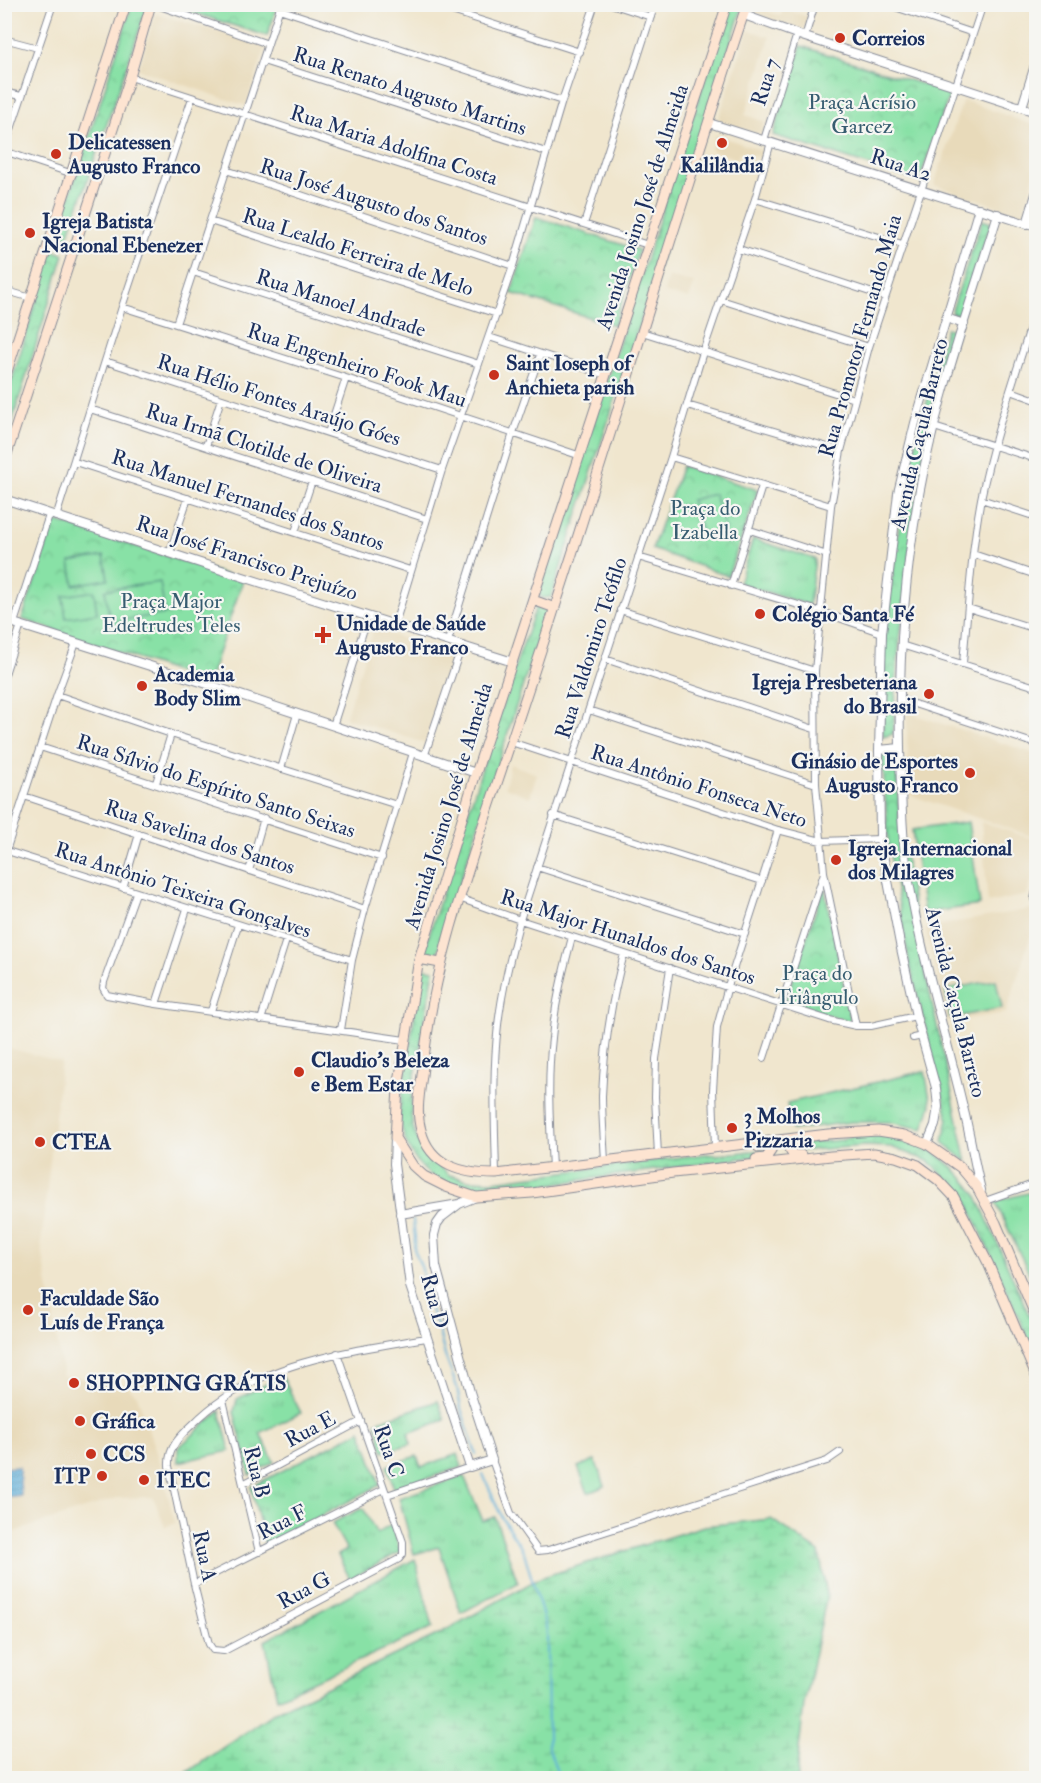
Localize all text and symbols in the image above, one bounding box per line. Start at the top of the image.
place label: Correios [852,25,925,52]
marker: Correios [833,31,847,45]
street label: Rua Renato Augusto Martins [290,41,530,142]
street label: Rua 7 [745,55,786,109]
street label: Avenida Josino José de Almeida [590,81,695,334]
park label: Praça Acrísio Garcez [808,89,916,140]
street label: Rua Maria Adolfina Costa [287,99,501,192]
place label: Delicatessen Augusto Franco [67,129,200,180]
marker: Kalilândia [715,136,729,150]
street label: Rua A2 [867,143,935,188]
marker: Delicatessen Augusto Franco [49,147,63,161]
place label: Kalilândia [680,152,765,179]
street label: Rua José Augusto dos Santos [256,153,491,252]
street label: Rua Lealdo Ferreira de Melo [239,202,477,303]
place label: Igreja Batista Nacional Ebenezer [41,208,204,259]
street label: Rua Promotor Fernando Maia [813,211,908,461]
marker: Igreja Batista Nacional Ebenezer [23,226,37,240]
street label: Rua Manoel Andrade [252,263,429,344]
street label: Rua Engenheiro Fook Mau [244,317,470,414]
street label: Avenida Caçula Barreto [884,336,955,533]
street label: Rua Hélio Fontes Araújo Góes [154,348,404,453]
place label: Saint Ioseph of Anchieta parish [505,350,635,401]
marker: Saint Ioseph of Anchieta parish [487,368,501,382]
street label: Rua Irmã Clotilde de Oliveira [142,397,386,500]
street label: Rua Manuel Fernandes dos Santos [108,444,388,557]
park label: Praça do Izabella [670,495,740,546]
street label: Rua José Francisco Prejuízo [133,510,361,607]
street label: Rua Valdomiro Teófilo [549,554,634,742]
park label: Praça Major Edeltrudes Teles [102,588,240,639]
place label: Colégio Santa Fé [772,601,915,628]
marker: Colégio Santa Fé [753,607,767,621]
place label: Unidade de Saúde Augusto Franco [335,610,486,661]
marker: Unidade de Saúde Augusto Franco [314,626,332,644]
place label: Academia Body Slim [153,661,242,712]
place label: Igreja Presbeteriana do Brasil [752,669,918,720]
marker: Academia Body Slim [135,679,149,693]
street label: Avenida Josino José de Almeida [398,679,499,934]
marker: Igreja Presbeteriana do Brasil [922,687,936,701]
street label: Rua Sílvio do Espírito Santo Seixas [73,729,359,844]
street label: Rua Antônio Fonseca Neto [587,739,810,834]
place label: Ginásio de Esportes Augusto Franco [791,748,958,799]
marker: Ginásio de Esportes Augusto Franco [963,766,977,780]
street label: Rua Savelina dos Santos [101,794,298,881]
place label: Igreja Internacional dos Milagres [848,835,1013,886]
street label: Rua Antônio Teixeira Gonçalves [51,836,314,945]
marker: Igreja Internacional dos Milagres [829,853,843,867]
street label: Rua Major Hunaldos dos Santos [497,883,759,992]
street label: Avenida Caçula Barreto [919,903,992,1100]
park label: Praça do Triângulo [776,960,858,1011]
place label: Claudio's Beleza e Bem Estar [311,1047,451,1098]
marker: Claudio's Beleza e Bem Estar [292,1065,306,1079]
place label: 3 Molhos Pizzaria [744,1103,820,1154]
marker: 3 Molhos Pizzaria [725,1121,739,1135]
place label: CTEA [52,1129,112,1156]
marker: CTEA [33,1135,47,1149]
street label: Rua D [414,1271,455,1332]
place label: Faculdade São Luís de França [40,1285,165,1336]
marker: Faculdade São Luís de França [21,1303,35,1317]
place label: SHOPPING GRÁTIS [86,1370,286,1397]
marker: SHOPPING GRÁTIS [67,1376,81,1390]
street label: Rua E [280,1405,340,1454]
place label: Gráfica [92,1408,156,1435]
marker: Gráfica [73,1414,87,1428]
street label: Rua C [367,1421,410,1481]
place label: CCS [103,1441,145,1468]
street label: Rua B [237,1443,276,1501]
marker: CCS [84,1447,98,1461]
place label: ITP [54,1463,91,1490]
place label: ITEC [156,1467,211,1494]
marker: ITP [95,1469,109,1483]
marker: ITEC [137,1473,151,1487]
street label: Rua F [253,1499,311,1546]
street label: Rua A [186,1528,223,1584]
street label: Rua G [273,1565,335,1616]

